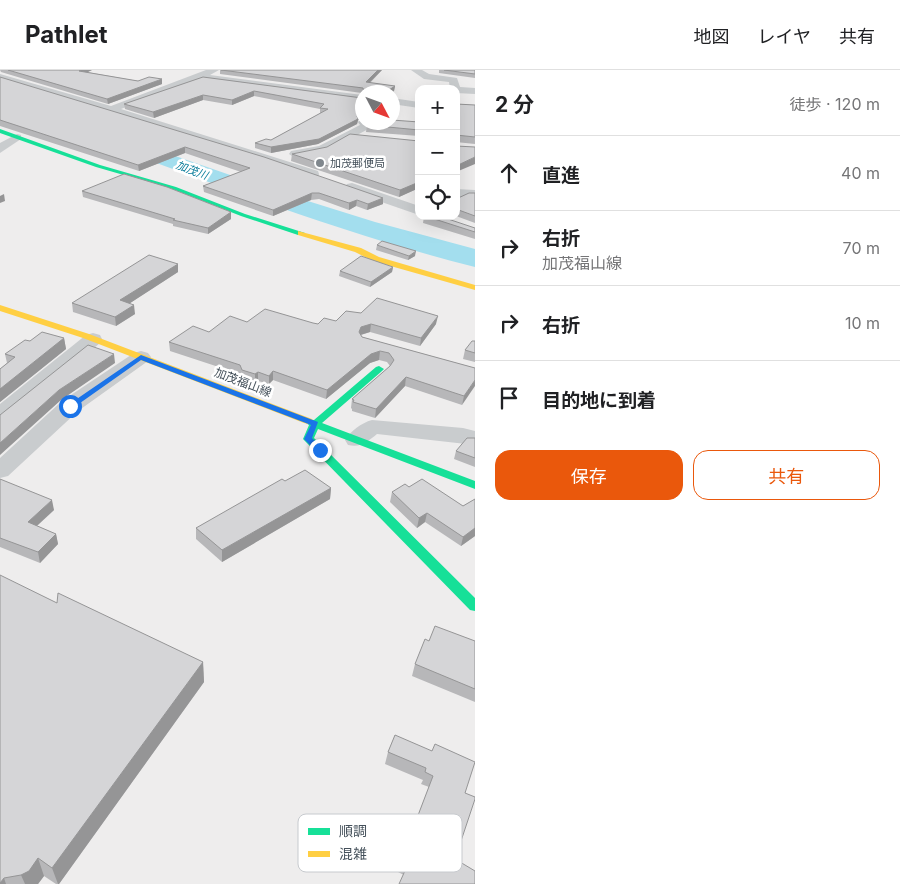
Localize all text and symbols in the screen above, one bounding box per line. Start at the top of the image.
text: Pathlet [25,20,108,49]
text: 地図 [694,26,730,47]
text: レイヤ [758,26,811,47]
text: 共有 [839,26,875,47]
north arrow [355,85,400,130]
map controls [415,85,460,220]
button: + [415,85,460,130]
text: 2 分 [495,92,534,117]
text: 徒歩 · 120 m [790,94,880,114]
button: − [415,130,460,175]
place label: 加茂郵便局 [330,156,385,170]
marker: 加茂郵便局 [314,157,326,169]
water label: 加茂川 [174,158,211,183]
icon: ahead [495,159,523,187]
text: 40 m [841,163,880,183]
text: 直進 [542,164,580,187]
button: locate [415,175,460,220]
text: 右折 [542,227,580,250]
icon: right [495,234,523,262]
text: 70 m [843,238,880,258]
text: 加茂福山線 [542,253,622,273]
icon: right [495,309,523,337]
text: 10 m [845,313,880,333]
text: 右折 [542,314,580,337]
street label: 加茂福山線 [212,364,274,400]
icon: arrive [495,384,523,412]
text: 目的地に到着 [542,389,656,412]
route start [59,395,82,418]
route end [309,439,332,462]
button: 保存 [495,450,683,500]
button: 共有 [693,450,880,500]
legend [298,814,462,872]
text: 順調 [339,822,367,839]
text: 混雑 [339,845,367,862]

